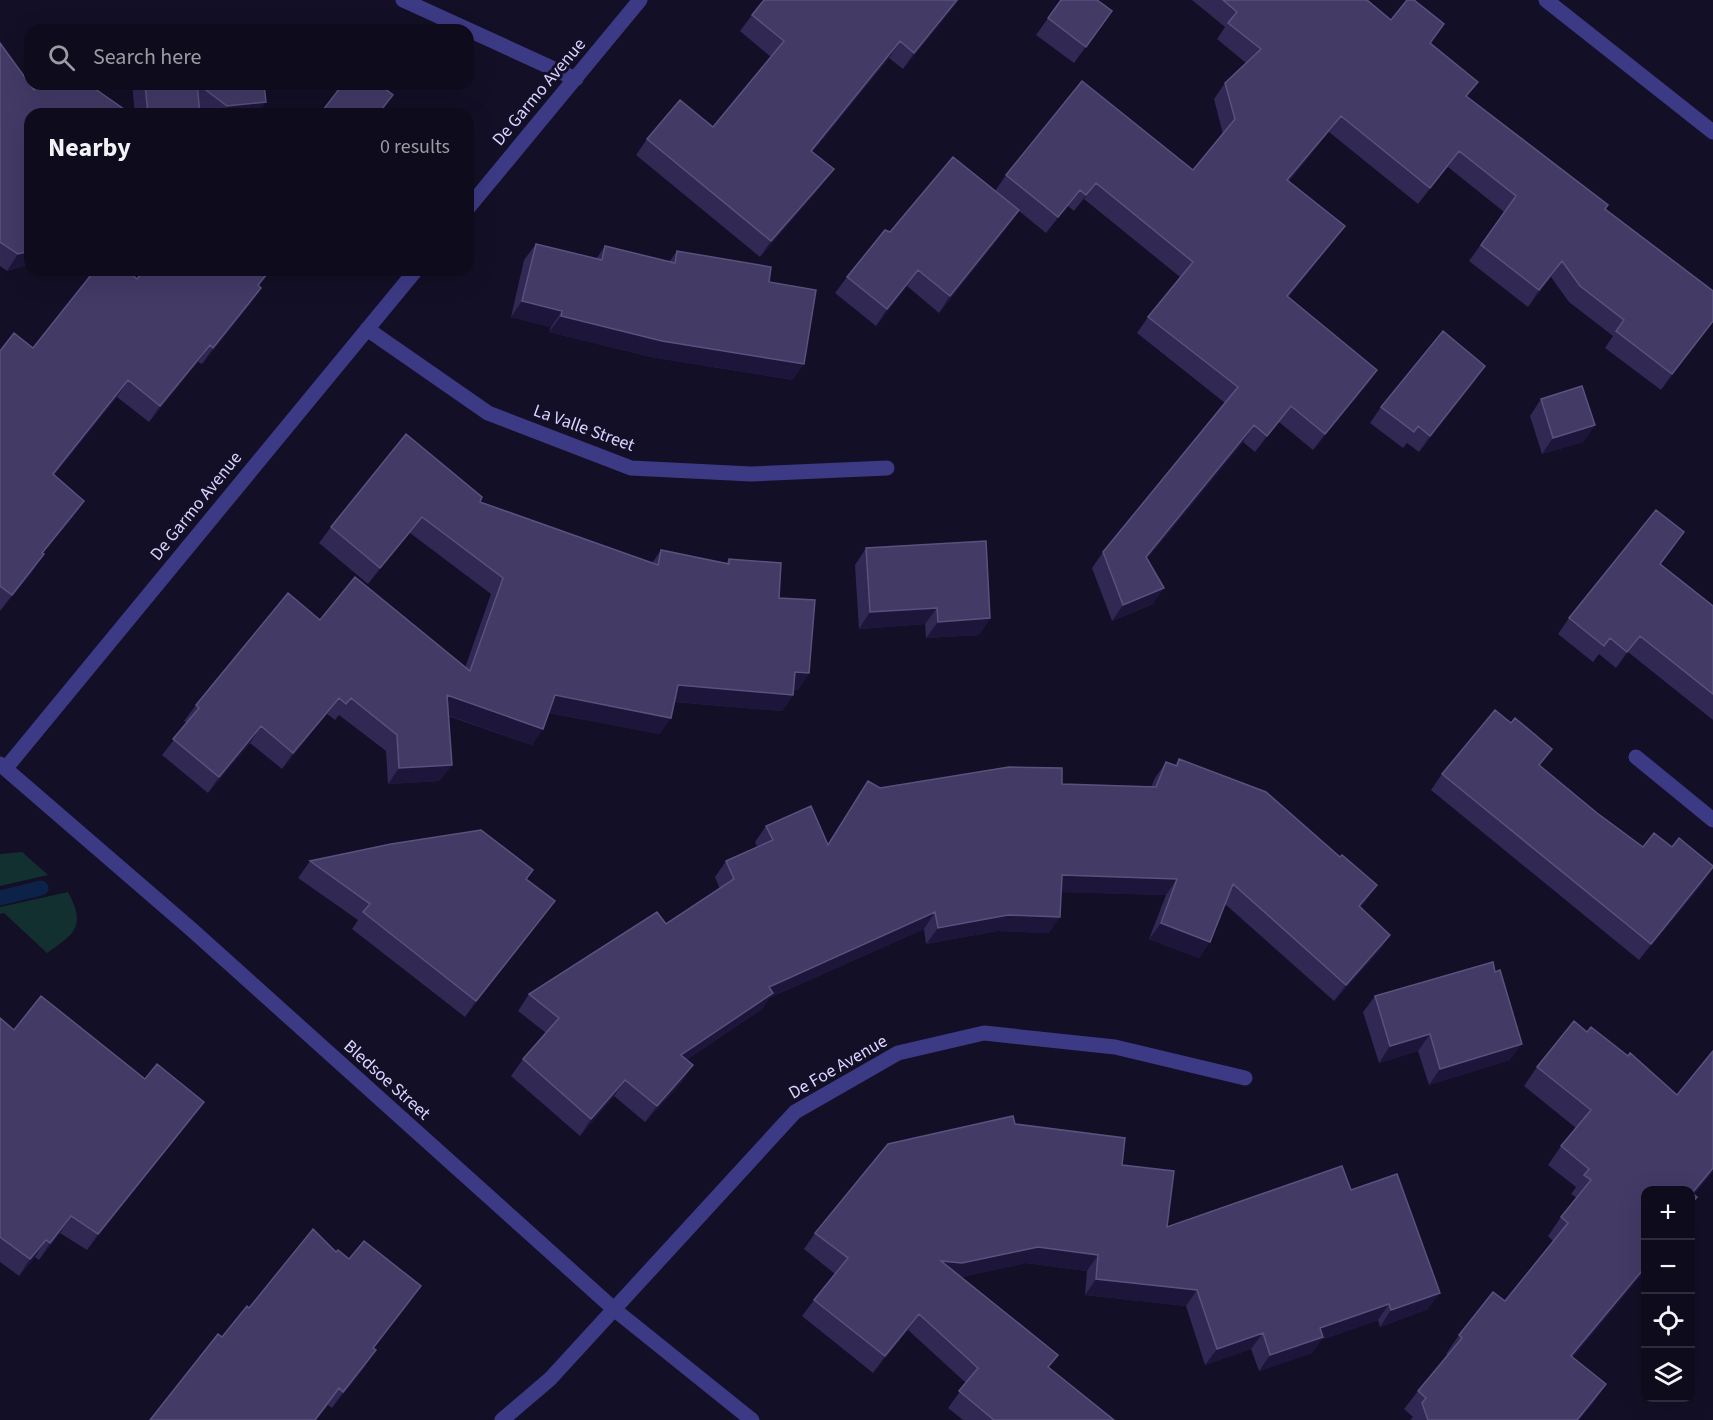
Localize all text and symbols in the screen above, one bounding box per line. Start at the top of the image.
search box [24,24,474,90]
street label: De Garmo Avenue [486,33,592,151]
icon: search [45,41,78,74]
text: Search here [93,41,201,73]
text: Nearby [48,129,131,166]
text: 0 results [380,133,450,161]
street label: La Valle Street [530,398,638,458]
street label: De Garmo Avenue [144,446,248,566]
street label: De Foe Avenue [784,1029,892,1105]
street label: Bledsoe Street [338,1034,436,1126]
map controls [1641,1186,1695,1402]
button: + [1641,1186,1695,1240]
button: − [1641,1240,1695,1294]
button: locate [1641,1294,1695,1348]
button: layers [1641,1348,1695,1402]

